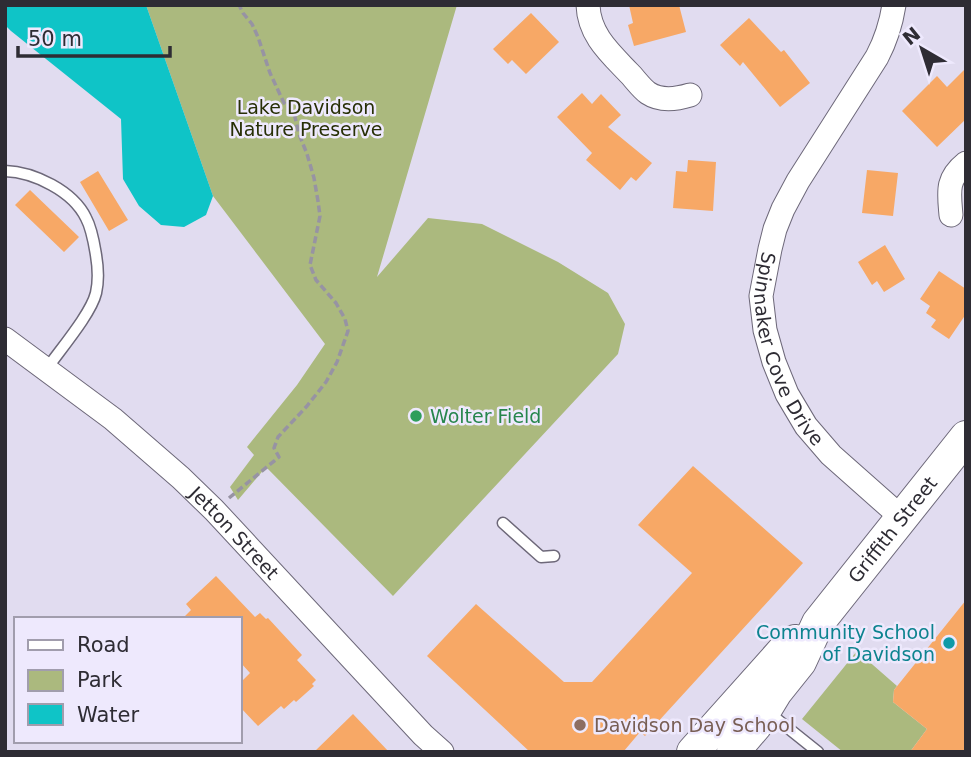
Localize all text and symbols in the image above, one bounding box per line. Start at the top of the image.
scale bar [18,14,170,58]
north arrow [887,14,957,84]
text: N [898,22,924,49]
text: 50 m [28,27,82,51]
park label: Lake Davidson Nature Preserve [229,96,383,140]
street label: Spinnaker Cove Drive [750,250,829,450]
place label: Wolter Field [430,405,541,427]
marker: Wolter Field [408,408,424,424]
street label: Griffith Street [844,472,941,587]
street label: Jetton Street [185,481,284,584]
legend [14,617,242,743]
place label: Community School of Davidson [756,621,935,665]
text: Road [77,633,130,657]
marker: Community School of Davidson [941,635,957,651]
text: Park [77,668,123,692]
text: Water [77,703,139,727]
place label: Davidson Day School [594,714,795,736]
marker: Davidson Day School [572,717,588,733]

